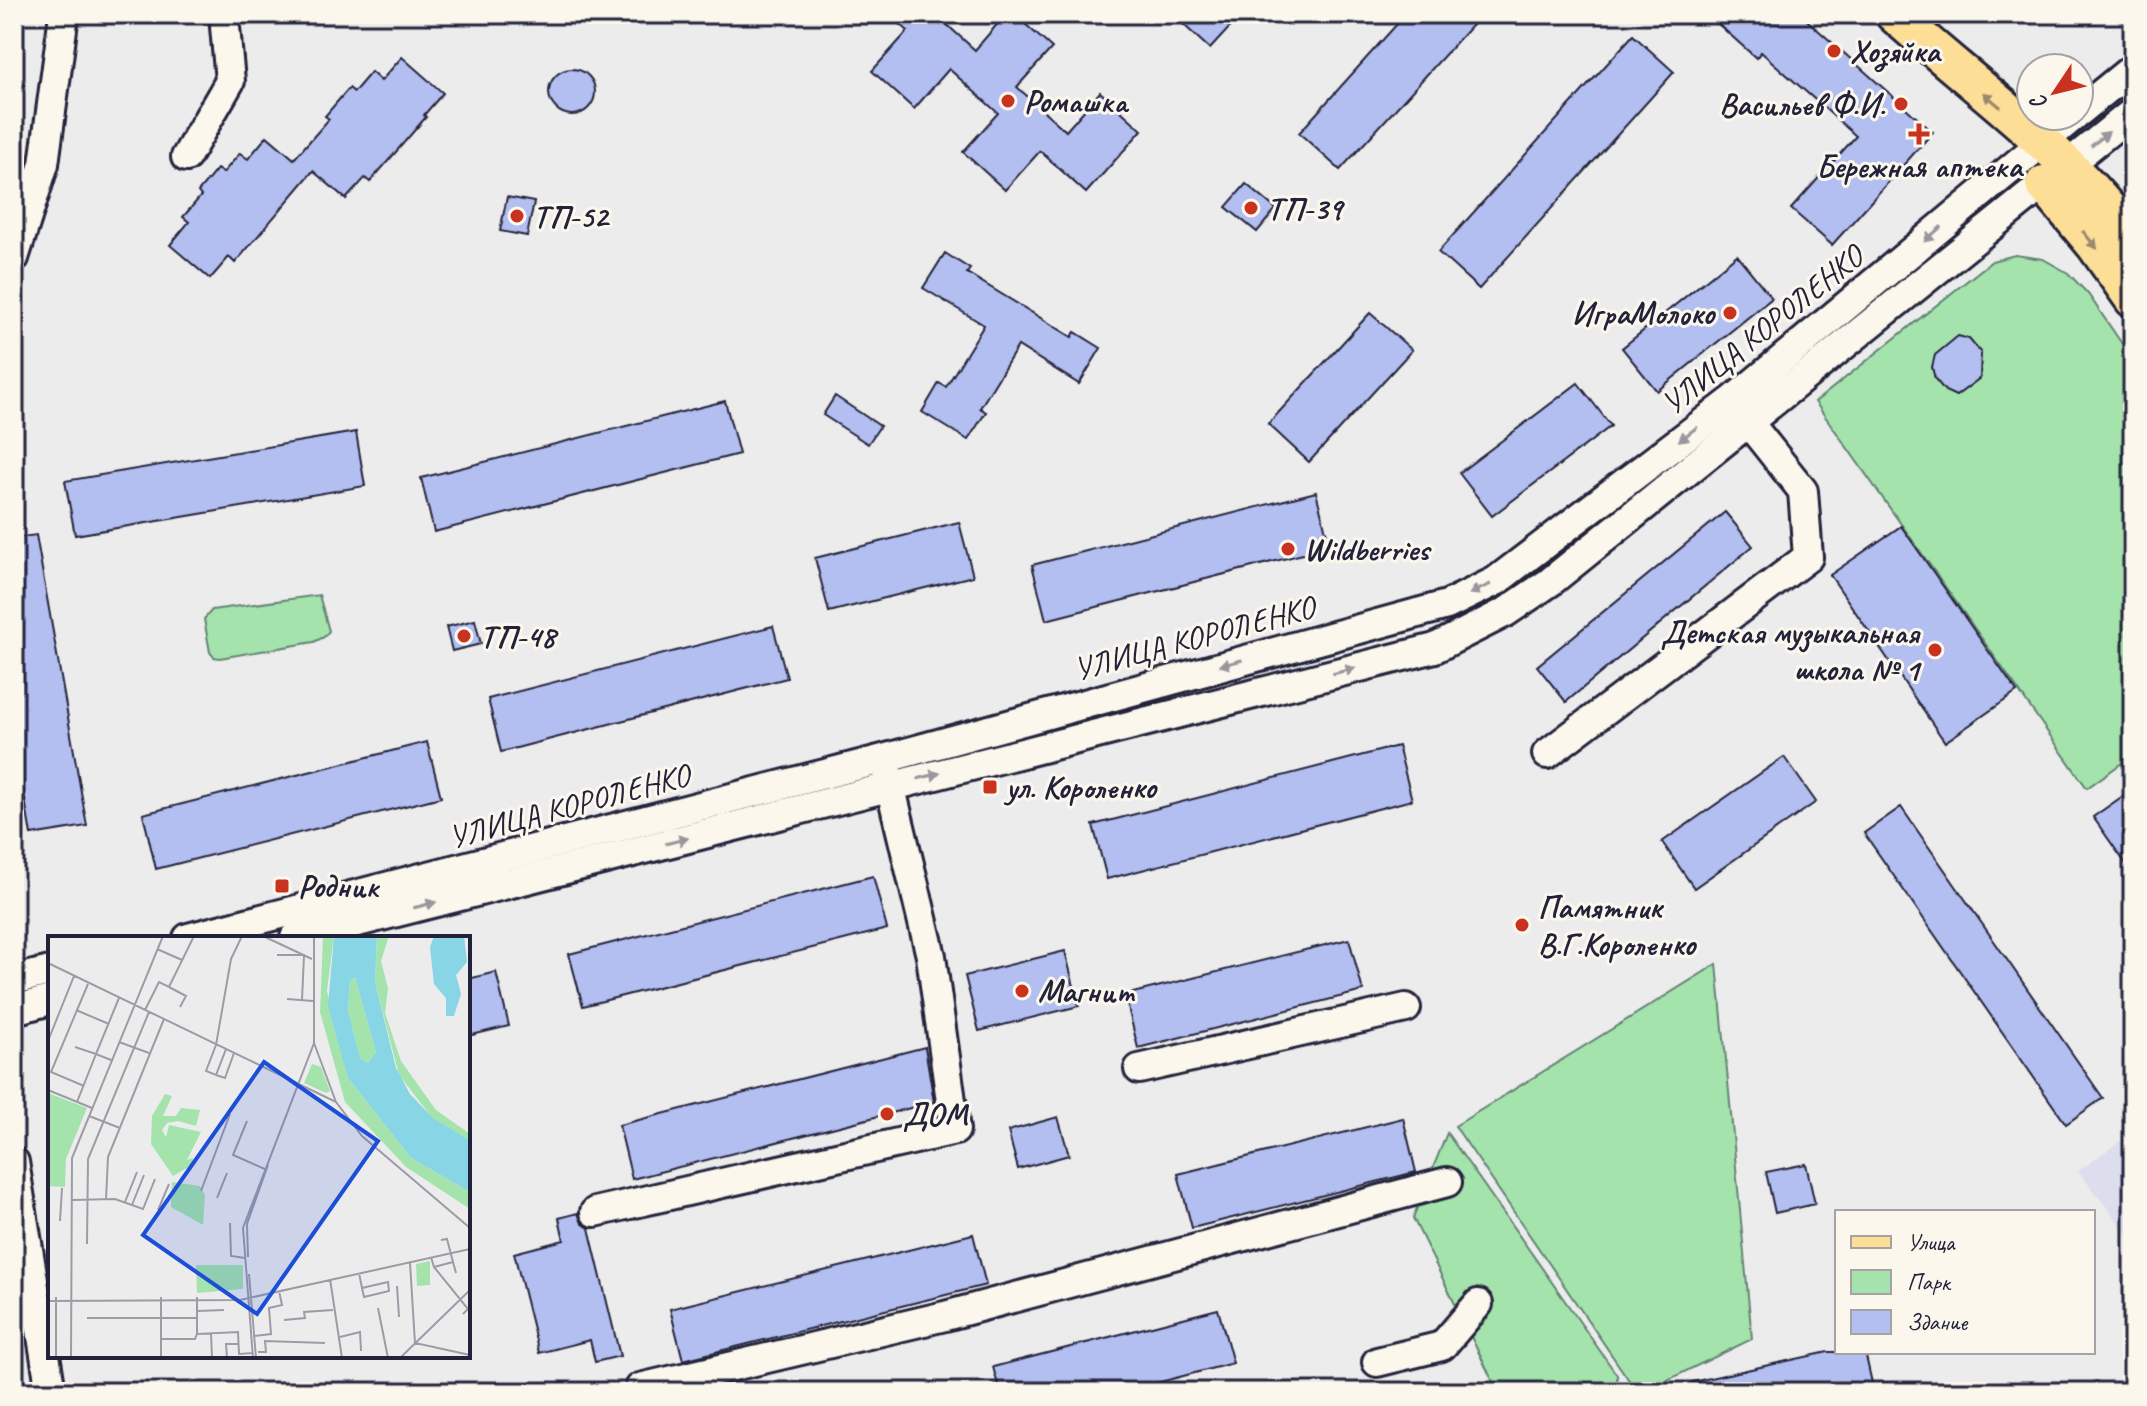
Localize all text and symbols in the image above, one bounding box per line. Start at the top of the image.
place label: Хозяйка [1850,31,1942,73]
marker: Хозяйка [1825,42,1843,60]
north arrow [2015,52,2095,132]
place label: Ромашка [1024,81,1130,122]
place label: Васильев Ф.И. [1719,84,1886,125]
text: С [2023,88,2054,115]
marker: Ромашка [999,92,1017,110]
one-way arrow [1983,92,2003,109]
marker: Васильев Ф.И. [1892,95,1910,113]
marker: Бережная аптека [1910,125,1928,143]
one-way arrow [2090,131,2110,148]
place label: Бережная аптека [1816,146,2025,187]
place label: ТП-39 [1267,188,1346,229]
place label: ТП-52 [533,196,610,237]
marker: ТП-39 [1242,199,1260,217]
marker: ТП-52 [508,207,526,225]
one-way arrow [1923,225,1943,242]
one-way arrow [2081,230,2098,250]
street label: УЛИЦА КОРОЛЕНКО [1653,234,1874,424]
place label: ИграМолоко [1572,293,1716,334]
marker: ИграМолоко [1721,304,1739,322]
one-way arrow [1678,426,1698,442]
place label: Wildberries [1304,529,1432,570]
marker: Wildberries [1279,540,1297,558]
one-way arrow [1468,582,1491,596]
street label: УЛИЦА КОРОЛЕНКО [1069,585,1322,690]
place label: Детская музыкальная школа № 1 [1661,612,1923,690]
place label: ТП-48 [480,616,559,657]
marker: ТП-48 [455,627,473,645]
marker: Детская музыкальная школа № 1 [1926,641,1944,659]
one-way arrow [1219,657,1243,670]
one-way arrow [1331,664,1356,676]
street label: УЛИЦА КОРОЛЕНКО [444,753,697,858]
place label: ул. Короленко [1003,767,1158,808]
one-way arrow [917,770,942,782]
marker: ул. Короленко [981,778,999,796]
one-way arrow [665,834,690,846]
place label: Родник [298,866,380,907]
marker: Родник [273,877,291,895]
place label: Памятник В.Г.Короленко [1538,887,1698,965]
one-way arrow [413,898,438,910]
marker: Памятник В.Г.Короленко [1513,916,1531,934]
inset map [48,936,470,1358]
place label: Магнит [1038,971,1135,1012]
marker: Магнит [1013,982,1031,1000]
place label: ДОМ [903,1094,970,1135]
marker: ДОМ [878,1105,896,1123]
legend [1835,1210,2095,1354]
text: Улица [1907,1227,1956,1257]
text: Парк [1907,1267,1952,1297]
text: Здание [1907,1307,1969,1337]

